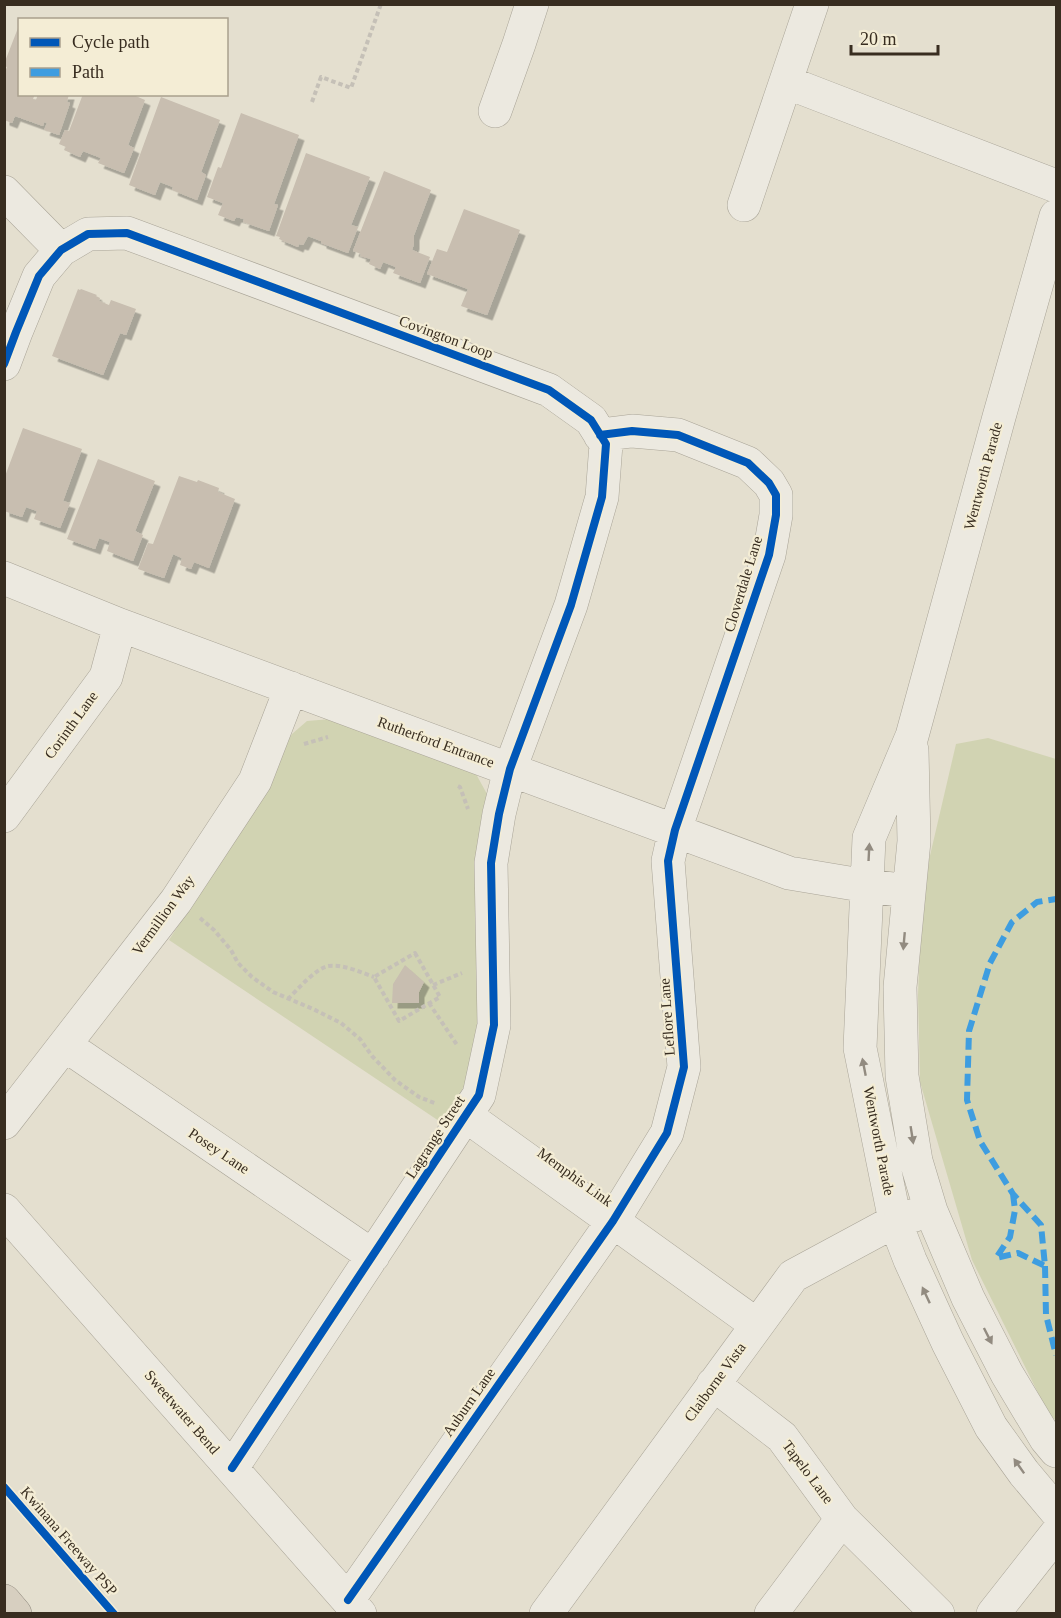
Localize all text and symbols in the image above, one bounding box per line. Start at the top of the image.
legend [18,18,228,96]
scale bar [851,18,938,56]
text: 20 m [860,29,897,49]
text: Cycle path [72,32,149,52]
text: Path [72,62,104,82]
street label: Covington Loop [397,313,495,361]
street label: Wentworth Parade [961,420,1005,532]
street label: Cloverdale Lane [721,534,765,634]
street label: Corinth Lane [41,688,101,762]
street label: Rutherford Entrance [376,713,497,771]
one-way arrow [864,843,873,862]
street label: Vermillion Way [129,872,198,958]
one-way arrow [899,932,909,951]
street label: Leflore Lane [656,977,678,1056]
one-way arrow [859,1058,868,1077]
street label: Wentworth Parade [861,1085,897,1197]
street label: Lagrange Street [402,1092,468,1181]
street label: Posey Lane [186,1125,253,1177]
one-way arrow [908,1126,917,1145]
street label: Memphis Link [534,1144,616,1210]
one-way arrow [922,1286,931,1303]
one-way arrow [983,1328,992,1345]
street label: Claiborne Vista [681,1339,749,1424]
street label: Auburn Lane [440,1365,499,1439]
street label: Sweetwater Bend [141,1367,223,1457]
street label: Tapelo Lane [779,1438,837,1507]
one-way arrow [1013,1459,1025,1475]
street label: Kwinana Freeway PSP [18,1484,120,1598]

